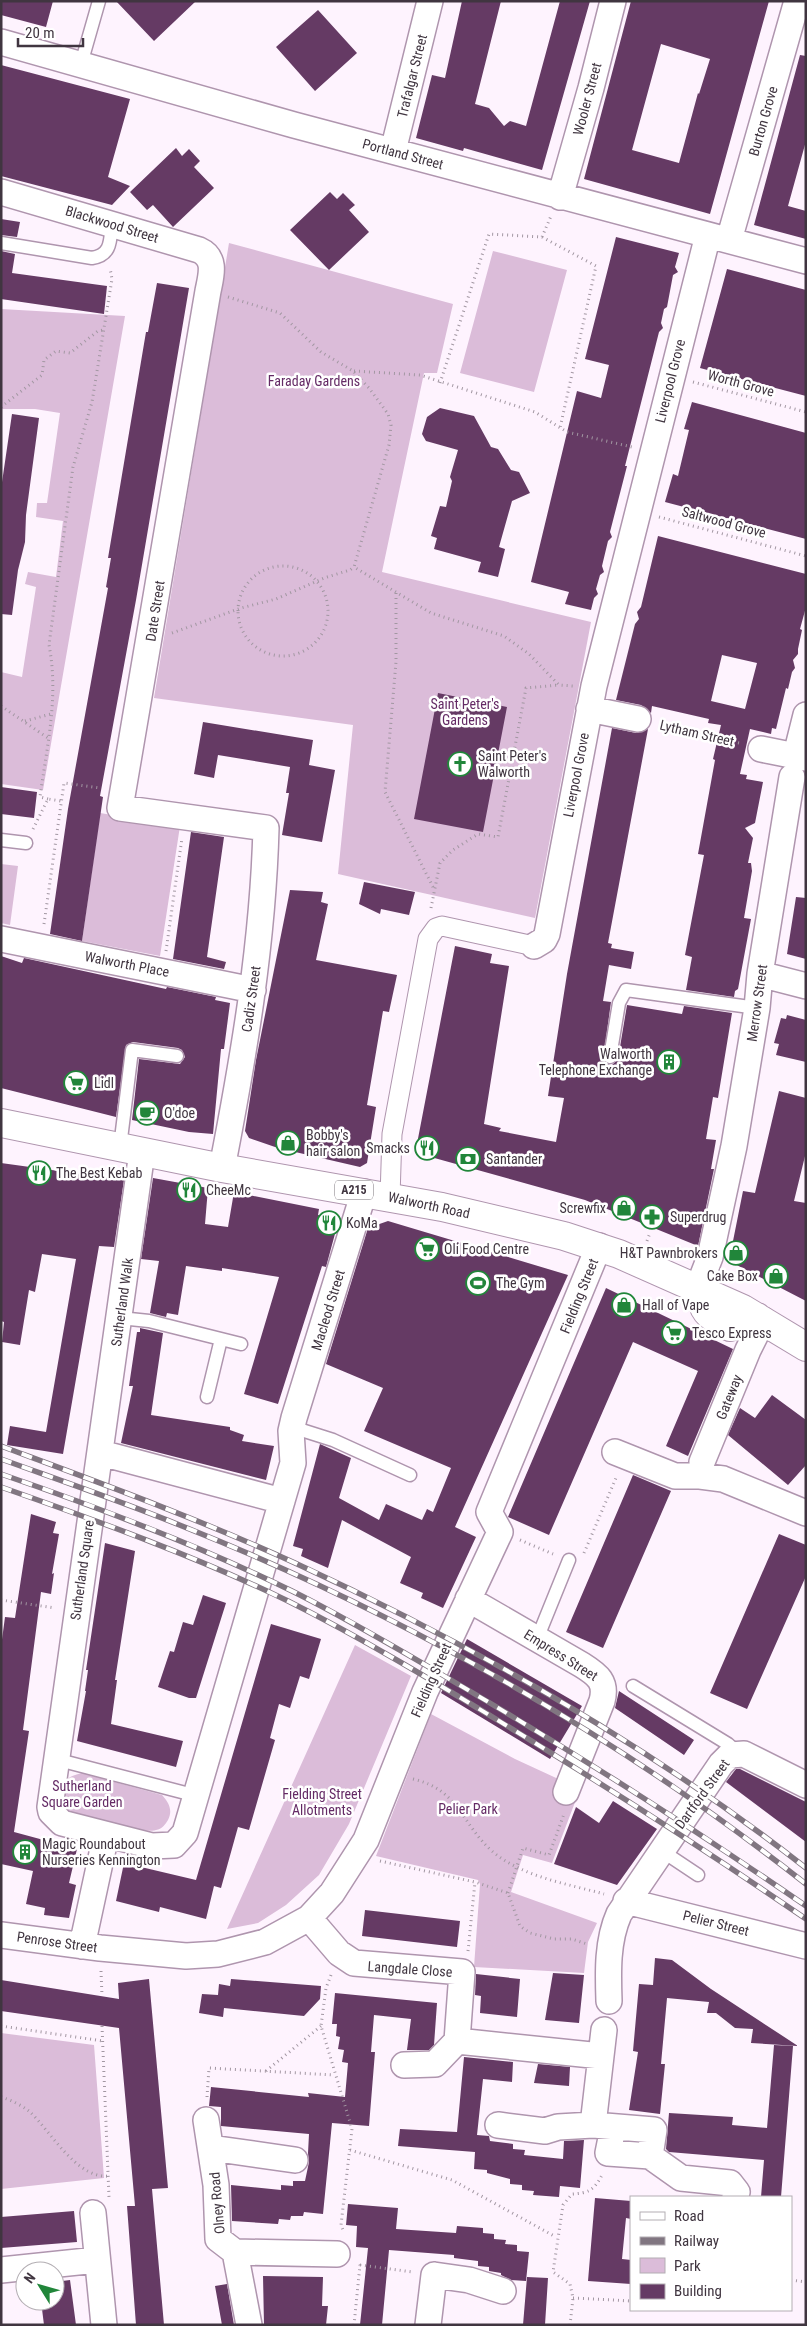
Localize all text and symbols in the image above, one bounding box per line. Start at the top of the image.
scale bar [18,15,82,47]
text: 20 m [25,24,55,42]
street label: Trafalgar Street [394,32,430,120]
street label: Wooler Street [570,61,604,137]
street label: Burton Grove [745,84,781,158]
street label: Portland Street [361,136,445,172]
street label: Blackwood Street [64,202,160,246]
street label: Liverpool Grove [652,337,688,425]
street label: Worth Grove [706,366,776,400]
park label: Faraday Gardens [268,373,360,389]
street label: Saltwood Grove [680,503,768,541]
street label: Date Street [142,579,168,643]
park label: Saint Peter's Gardens [431,696,499,728]
street label: Lytham Street [658,717,736,749]
street label: Liverpool Grove [560,731,592,819]
place label: Saint Peter's Walworth [478,748,547,780]
church icon: Saint Peter's Walworth [447,751,473,777]
street label: Walworth Place [83,948,171,980]
street label: Merrow Street [744,963,770,1043]
street label: Cadiz Street [238,965,264,1033]
place label: Walworth Telephone Exchange [539,1046,652,1078]
building icon: Walworth Telephone Exchange [656,1049,682,1075]
supermarket icon: Lidl [63,1070,89,1096]
place label: Lidl [94,1075,114,1091]
cafe icon: O'doe [134,1100,160,1126]
place label: O'doe [164,1105,195,1121]
place label: Bobby's hair salon [306,1127,360,1159]
shop icon: Bobby's hair salon [275,1130,301,1156]
restaurant icon: Smacks [414,1135,440,1161]
place label: Smacks [366,1140,410,1156]
bank icon: Santander [455,1146,481,1172]
place label: Santander [486,1151,542,1167]
restaurant icon: The Best Kebab [26,1160,52,1186]
place label: The Best Kebab [56,1165,142,1181]
restaurant icon: CheeMc [176,1177,202,1203]
road number: A215 [335,1180,373,1200]
place label: CheeMc [206,1182,251,1198]
street label: Walworth Road [387,1189,471,1221]
shop icon: Screwfix [611,1195,637,1221]
place label: Screwfix [559,1200,606,1216]
pharmacy icon: Superdrug [639,1204,665,1230]
place label: Superdrug [670,1209,727,1225]
restaurant icon: KoMa [316,1210,342,1236]
place label: KoMa [346,1215,378,1231]
supermarket icon: Oli Food Centre [414,1236,440,1262]
shop icon: H&T Pawnbrokers [723,1240,749,1266]
place label: Oli Food Centre [444,1241,529,1257]
place label: H&T Pawnbrokers [620,1245,718,1261]
street label: Sutherland Walk [108,1256,136,1347]
street label: Fielding Street [557,1256,601,1336]
shop icon: Cake Box [763,1263,789,1289]
street label: Macleod Street [308,1268,348,1352]
place label: Cake Box [707,1268,758,1284]
sports icon: The Gym [465,1270,491,1296]
place label: The Gym [496,1275,544,1291]
shop icon: Hall of Vape [611,1292,637,1318]
place label: Hall of Vape [642,1297,710,1313]
supermarket icon: Tesco Express [661,1320,687,1346]
place label: Tesco Express [692,1325,772,1341]
street label: Gateway [713,1372,745,1422]
street label: Sutherland Square [67,1518,97,1621]
street label: Empress Street [521,1626,601,1684]
street label: Fielding Street [408,1640,454,1720]
street label: Dartford Street [671,1756,733,1832]
park label: Sutherland Square Garden [41,1778,123,1810]
park label: Fielding Street Allotments [282,1786,362,1818]
park label: Pelier Park [438,1801,499,1817]
place label: Magic Roundabout Nurseries Kennington [42,1836,161,1868]
building icon: Magic Roundabout Nurseries Kennington [12,1839,38,1865]
street label: Pelier Street [681,1907,751,1939]
street label: Penrose Street [16,1928,98,1956]
street label: Langdale Close [367,1958,453,1980]
street label: Olney Road [206,2171,228,2235]
legend [630,2196,792,2311]
text: Road [674,2207,704,2225]
text: Railway [674,2232,719,2250]
text: Park [674,2257,701,2275]
north arrow [15,2261,65,2311]
text: N [21,2270,39,2286]
text: Building [674,2282,722,2300]

